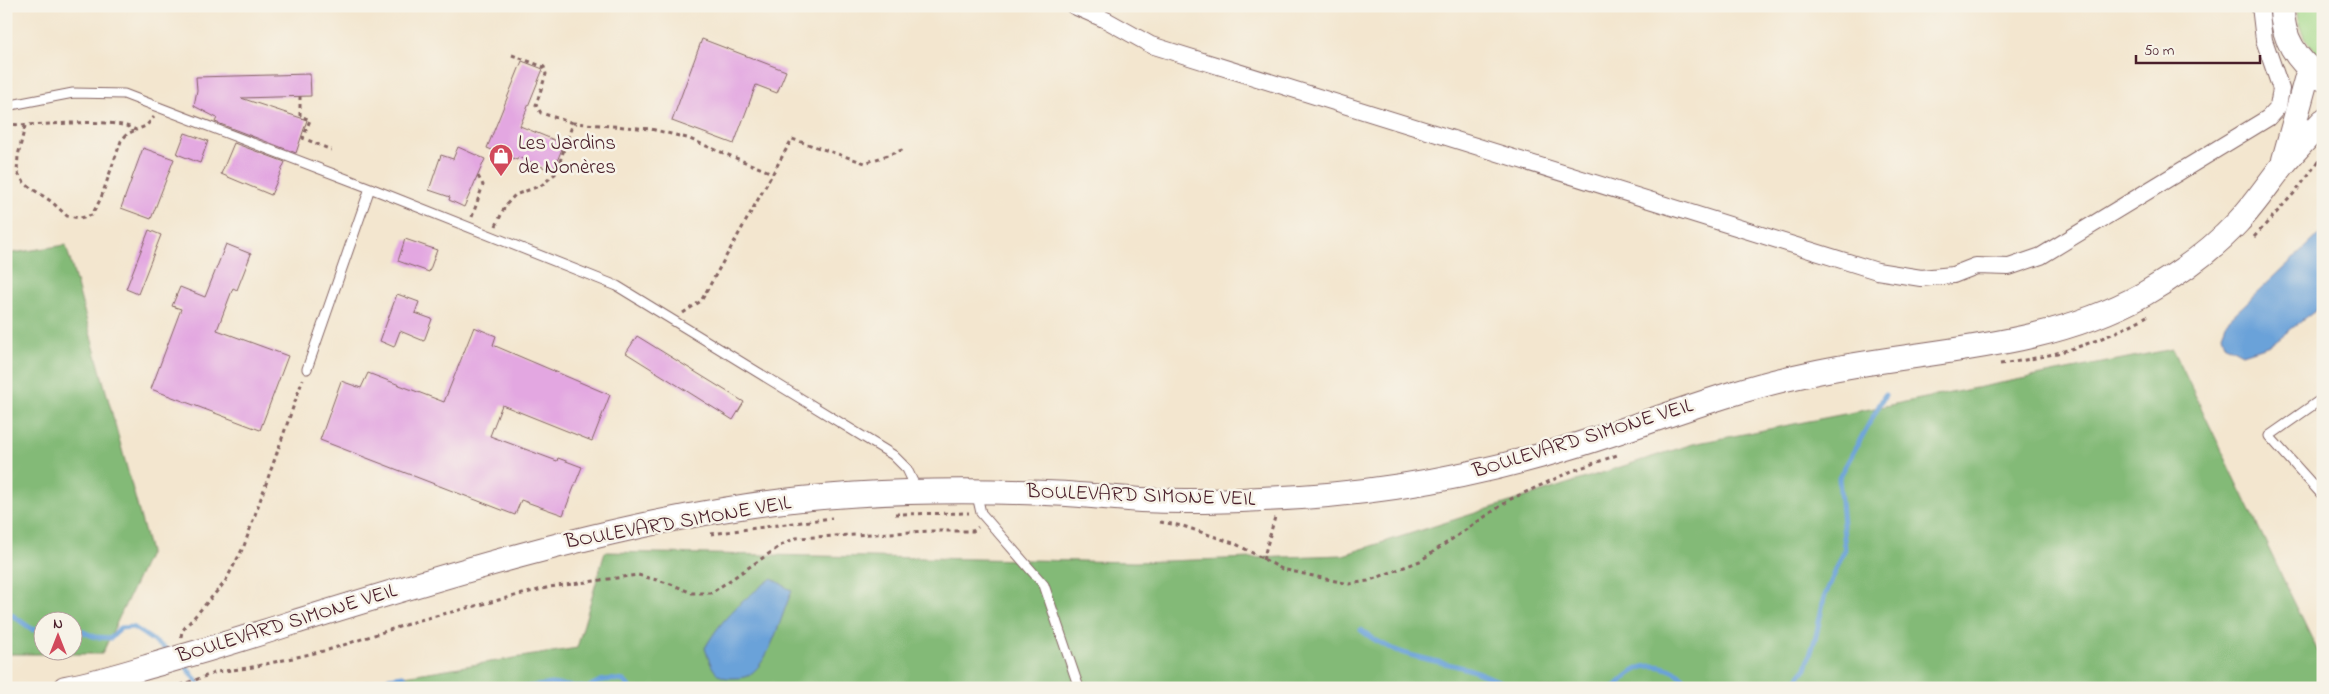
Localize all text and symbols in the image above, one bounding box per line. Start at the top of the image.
scale bar [2136,32,2260,64]
text: 50 m [2144,40,2175,62]
place label: Les Jardins de Nonères [518,129,616,183]
shop icon: Les Jardins de Nonères [488,143,514,177]
street label: BOULEVARD SIMONE VEIL [1468,391,1697,487]
street label: BOULEVARD SIMONE VEIL [1025,477,1256,515]
street label: BOULEVARD SIMONE VEIL [562,488,794,558]
street label: BOULEVARD SIMONE VEIL [172,576,401,672]
north arrow [32,612,82,662]
text: N [53,614,63,635]

